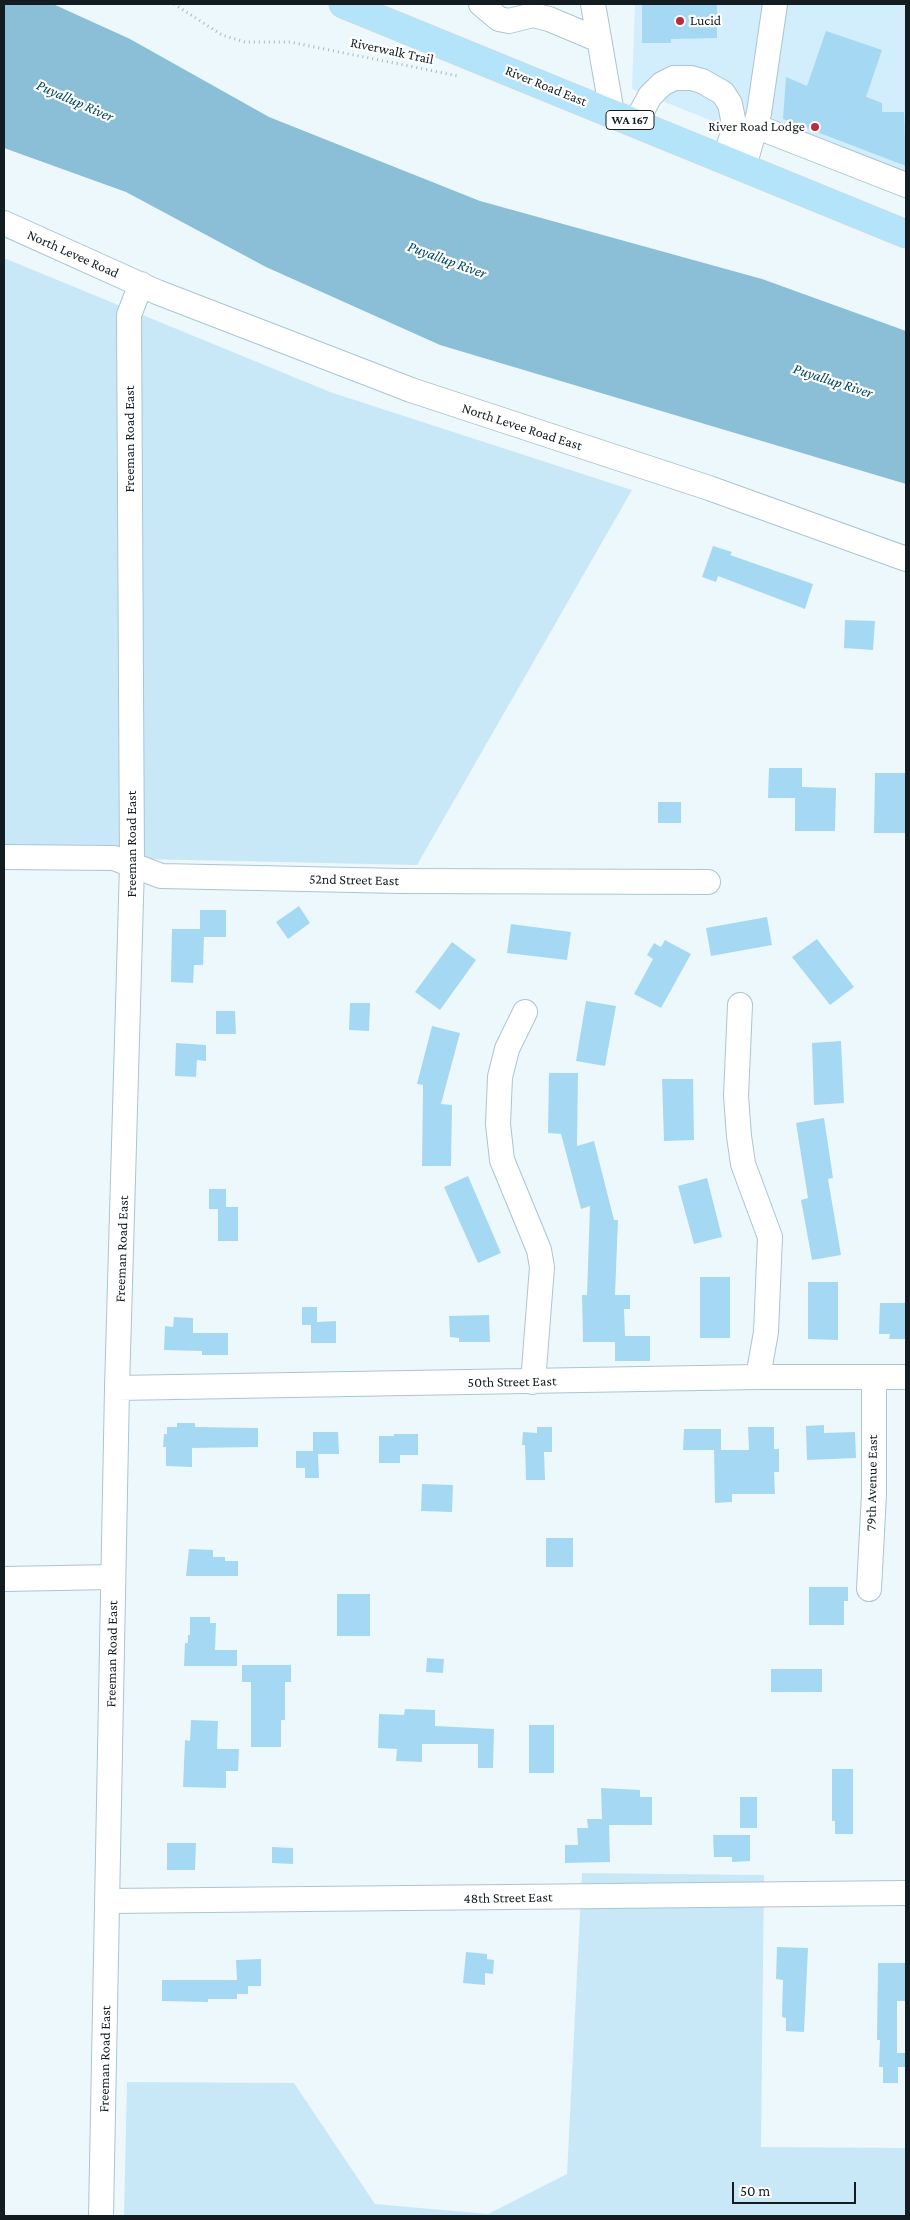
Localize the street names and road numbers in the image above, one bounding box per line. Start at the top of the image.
street label: Riverwalk Trail [349,34,435,68]
street label: River Road East [503,62,589,110]
road number: WA 167 [606,110,654,130]
street label: North Levee Road [25,226,121,282]
street label: Freeman Road East [122,386,138,492]
street label: North Levee Road East [460,400,584,454]
street label: Freeman Road East [124,791,140,897]
street label: 52nd Street East [309,871,399,889]
street label: Freeman Road East [112,1195,132,1303]
street label: 50th Street East [467,1373,557,1391]
street label: 79th Avenue East [863,1435,881,1531]
street label: Freeman Road East [103,1600,121,1708]
street label: 48th Street East [463,1889,553,1907]
street label: Freeman Road East [96,2005,114,2113]

